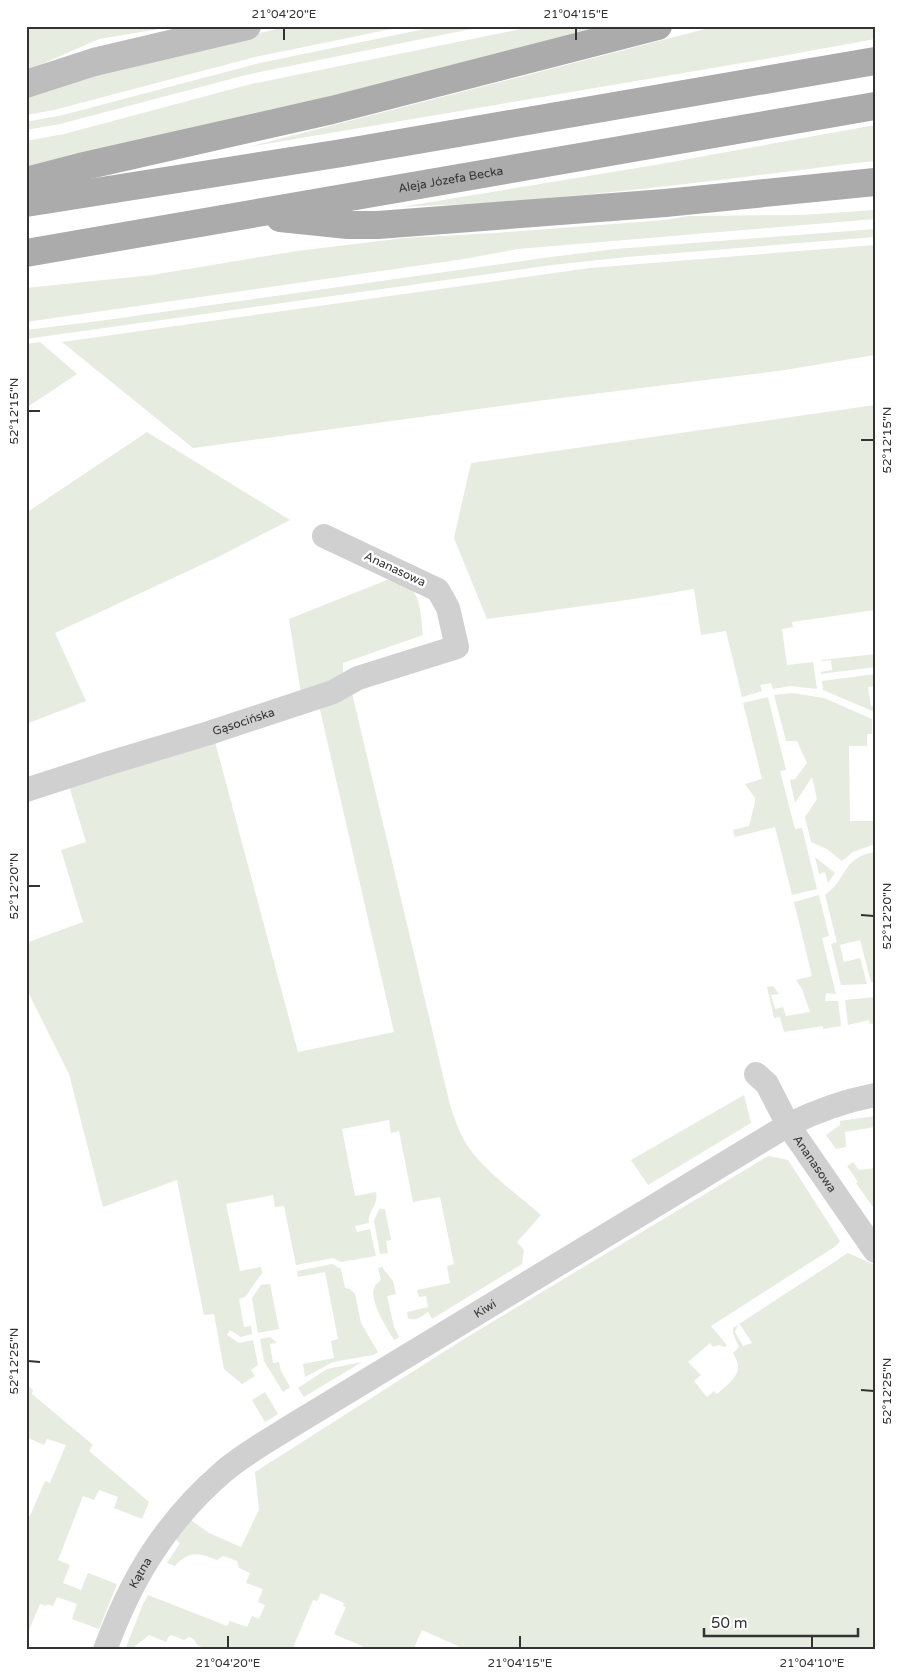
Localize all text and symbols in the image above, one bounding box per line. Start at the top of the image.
text: 21°04'20"E [251,7,317,21]
text: 21°04'15"E [543,7,609,21]
street label: Aleja Józefa Becka [397,164,504,195]
text: 52°12'15"N [7,378,21,445]
text: 52°12'15"N [880,407,894,474]
street label: Ananasowa [362,549,428,589]
street label: Gąsocińska [211,705,276,738]
text: 52°12'20"N [7,853,21,920]
text: 52°12'20"N [880,883,894,950]
street label: Ananasowa [790,1133,839,1195]
street label: Kiwi [471,1297,499,1321]
text: 52°12'25"N [7,1328,21,1395]
text: 52°12'25"N [880,1358,894,1425]
street label: Kątna [126,1555,155,1591]
scale bar [704,1606,857,1638]
text: 50 m [711,1614,748,1632]
text: 21°04'20"E [195,1656,261,1670]
text: 21°04'15"E [487,1656,553,1670]
text: 21°04'10"E [779,1656,845,1670]

